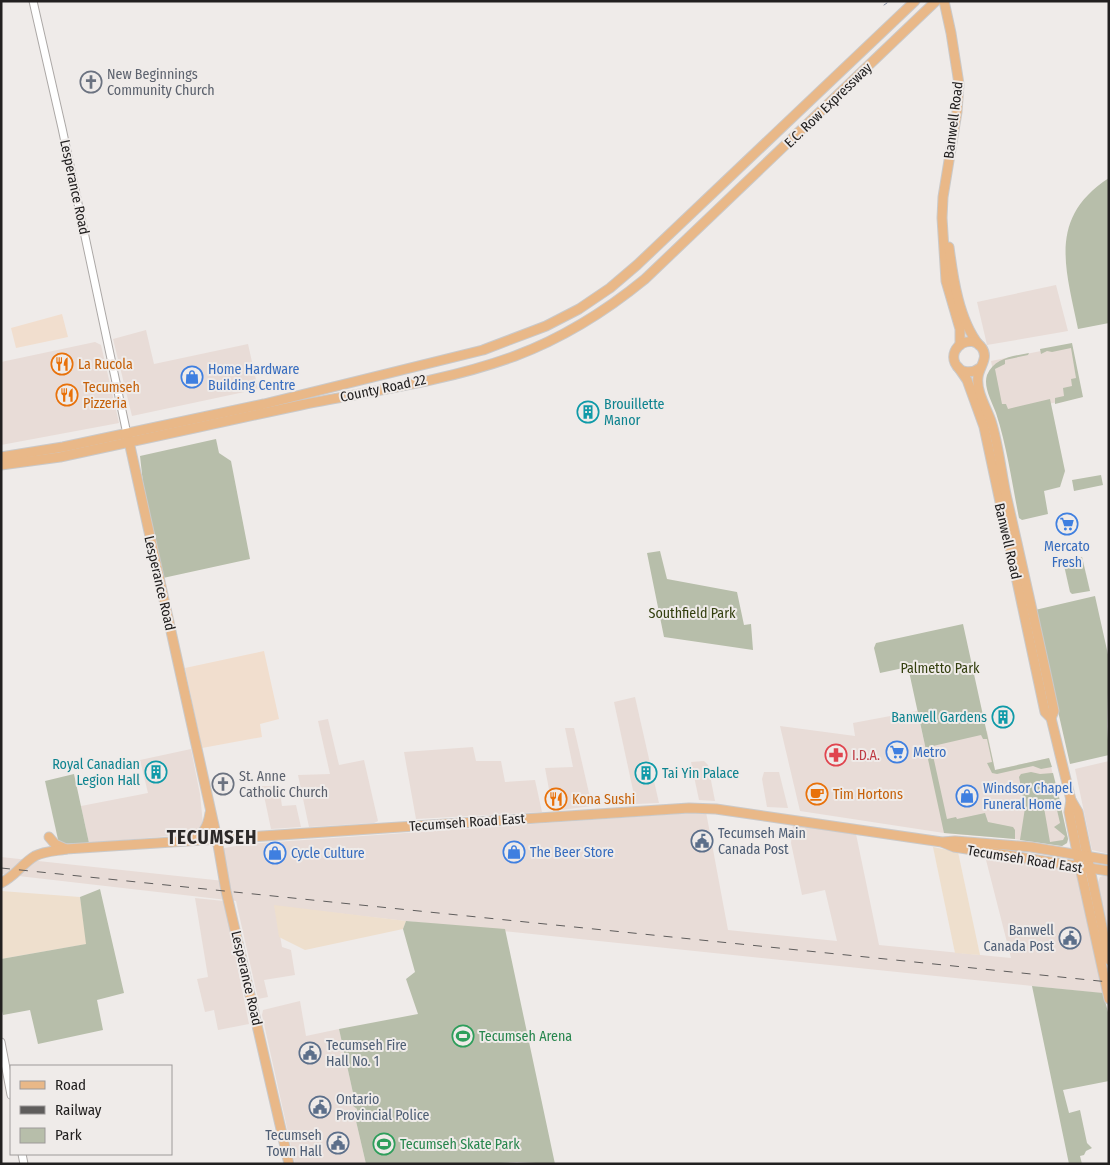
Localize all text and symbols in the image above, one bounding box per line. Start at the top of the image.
street label: E.C. Row Expressway [781,59,876,151]
place label: New Beginnings Community Church [107,66,215,99]
church icon: New Beginnings Community Church [79,70,103,94]
street label: Banwell Road [940,80,967,160]
street label: Lesperance Road [56,138,93,236]
restaurant icon: La Rucola [50,352,74,376]
place label: La Rucola [78,356,133,373]
place label: Home Hardware Building Centre [208,361,300,394]
shop icon: Home Hardware Building Centre [180,365,204,389]
street label: County Road 22 [338,371,428,406]
place label: Tecumseh Pizzeria [83,379,140,412]
restaurant icon: Tecumseh Pizzeria [55,383,79,407]
place label: Brouillette Manor [604,396,665,429]
building icon: Brouillette Manor [576,400,600,424]
street label: Banwell Road [990,501,1025,581]
supermarket icon: Mercato Fresh [1055,512,1079,536]
street label: Lesperance Road [140,534,179,632]
place label: Mercato Fresh [1044,538,1090,571]
park label: Southfield Park [648,605,736,622]
park label: Palmetto Park [900,660,980,677]
building icon: Banwell Gardens [991,705,1015,729]
place label: Banwell Gardens [891,709,987,726]
supermarket icon: Metro [885,740,909,764]
pharmacy icon: I.D.A. [824,743,848,767]
place label: Metro [913,744,946,761]
place label: I.D.A. [852,747,880,764]
place label: Royal Canadian Legion Hall [52,756,140,789]
building icon: Royal Canadian Legion Hall [144,760,168,784]
building icon: Tai Yin Palace [634,761,658,785]
place label: Tai Yin Palace [662,765,739,782]
place label: St. Anne Catholic Church [239,768,328,801]
church icon: St. Anne Catholic Church [211,772,235,796]
place label: Windsor Chapel Funeral Home [983,780,1073,813]
cafe icon: Tim Hortons [805,782,829,806]
shop icon: Windsor Chapel Funeral Home [955,784,979,808]
place label: Tim Hortons [833,786,903,803]
restaurant icon: Kona Sushi [544,787,568,811]
place label: Kona Sushi [572,791,635,808]
street label: Tecumseh Road East [408,810,526,835]
place label: Tecumseh Main Canada Post [718,825,806,858]
district label: TECUMSEH [167,826,257,849]
public building icon: Tecumseh Main Canada Post [690,829,714,853]
shop icon: The Beer Store [502,840,526,864]
shop icon: Cycle Culture [263,841,287,865]
street label: Tecumseh Road East [966,842,1084,877]
place label: The Beer Store [530,844,614,861]
place label: Cycle Culture [291,845,365,862]
place label: Banwell Canada Post [983,922,1054,955]
public building icon: Banwell Canada Post [1058,926,1082,950]
street label: Lesperance Road [227,929,266,1027]
sports icon: Tecumseh Arena [451,1024,475,1048]
place label: Tecumseh Arena [479,1028,572,1045]
place label: Tecumseh Fire Hall No. 1 [326,1037,407,1070]
public building icon: Tecumseh Fire Hall No. 1 [298,1041,322,1065]
legend [10,1065,172,1155]
text: Road [55,1076,86,1094]
place label: Ontario Provincial Police [336,1091,429,1124]
public building icon: Ontario Provincial Police [308,1095,332,1119]
text: Railway [55,1101,102,1119]
text: Park [55,1126,82,1144]
place label: Tecumseh Town Hall [265,1127,322,1160]
public building icon: Tecumseh Town Hall [326,1131,350,1155]
sports icon: Tecumseh Skate Park [372,1132,396,1156]
place label: Tecumseh Skate Park [400,1136,520,1153]

